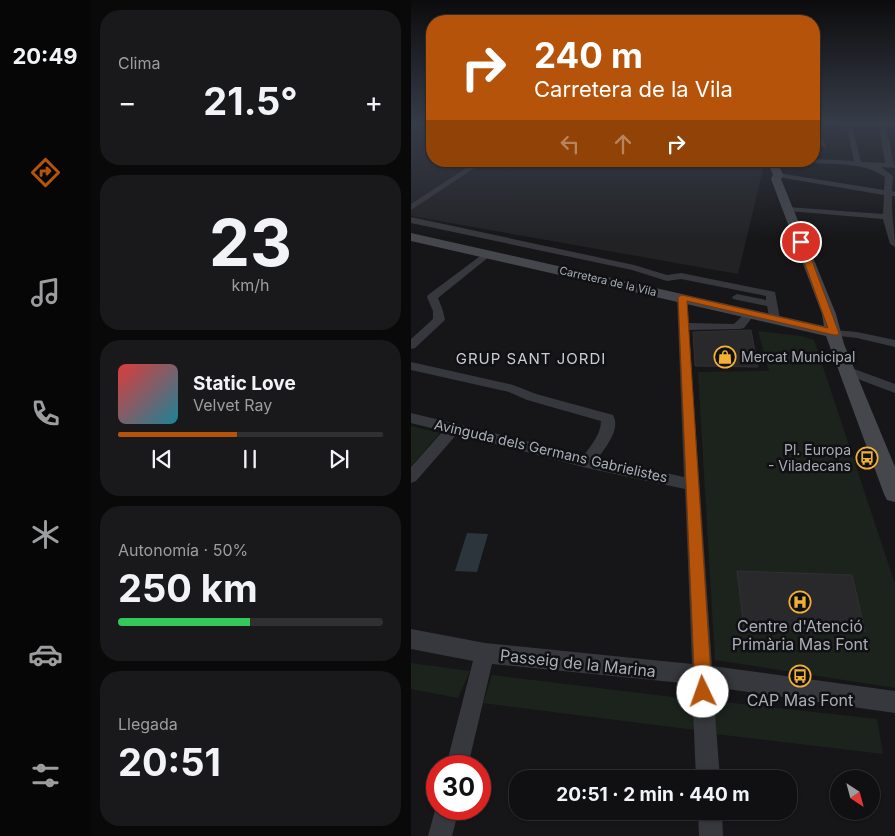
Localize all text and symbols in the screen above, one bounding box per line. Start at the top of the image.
text: 240 m [534,34,643,76]
icon: right [451,35,516,100]
text: 20:49 [12,43,78,69]
text: Clima [118,53,160,73]
text: Carretera de la Vila [534,76,733,102]
text: 21.5° [203,78,298,124]
text: − [118,85,137,119]
text: + [364,85,383,119]
icon: left [556,130,584,158]
icon: ahead [609,130,637,158]
icon: right [662,130,690,158]
icon: directions [28,155,63,190]
text: 23 [209,203,292,282]
pin [780,221,822,263]
icon: arrive [787,228,815,256]
street label: Carretera de la Vila [558,263,658,299]
icon: music [28,275,63,310]
text: km/h [231,275,270,295]
shop icon: Mercat Municipal [713,345,737,369]
place label: Mercat Municipal [741,348,855,365]
district label: GRUP SANT JORDI [456,349,606,368]
text: Static Love [193,372,296,395]
text: Velvet Ray [193,395,272,415]
icon: phone [28,396,63,431]
street label: Avinguda dels Germans Gabrielistes [433,415,669,486]
place label: Pl. Europa - Viladecans [768,441,851,474]
icon: previous [148,445,176,473]
icon: pause [236,445,264,473]
icon: next [325,445,353,473]
bus stop icon: Pl. Europa - Viladecans [855,446,879,470]
icon: climate [28,517,63,552]
text: Autonomía · 50% [118,540,248,560]
text: 250 km [118,565,258,611]
hospital icon: Centre d'Atenció Primària Mas Font [788,590,812,614]
place label: Centre d'Atenció Primària Mas Font [732,616,868,654]
icon: car [28,637,63,672]
street label: Passeig de la Marina [499,645,657,681]
bus stop icon: CAP Mas Font [788,664,812,688]
position arrow [676,665,728,717]
place label: CAP Mas Font [747,690,853,710]
text: Llegada [118,714,178,734]
text: 20:51 [118,739,221,785]
speed limit sign: 30 [426,755,491,820]
icon: filters [28,758,63,793]
north arrow [830,770,880,820]
map controls [830,770,880,820]
text: 20:51 · 2 min · 440 m [556,783,750,806]

